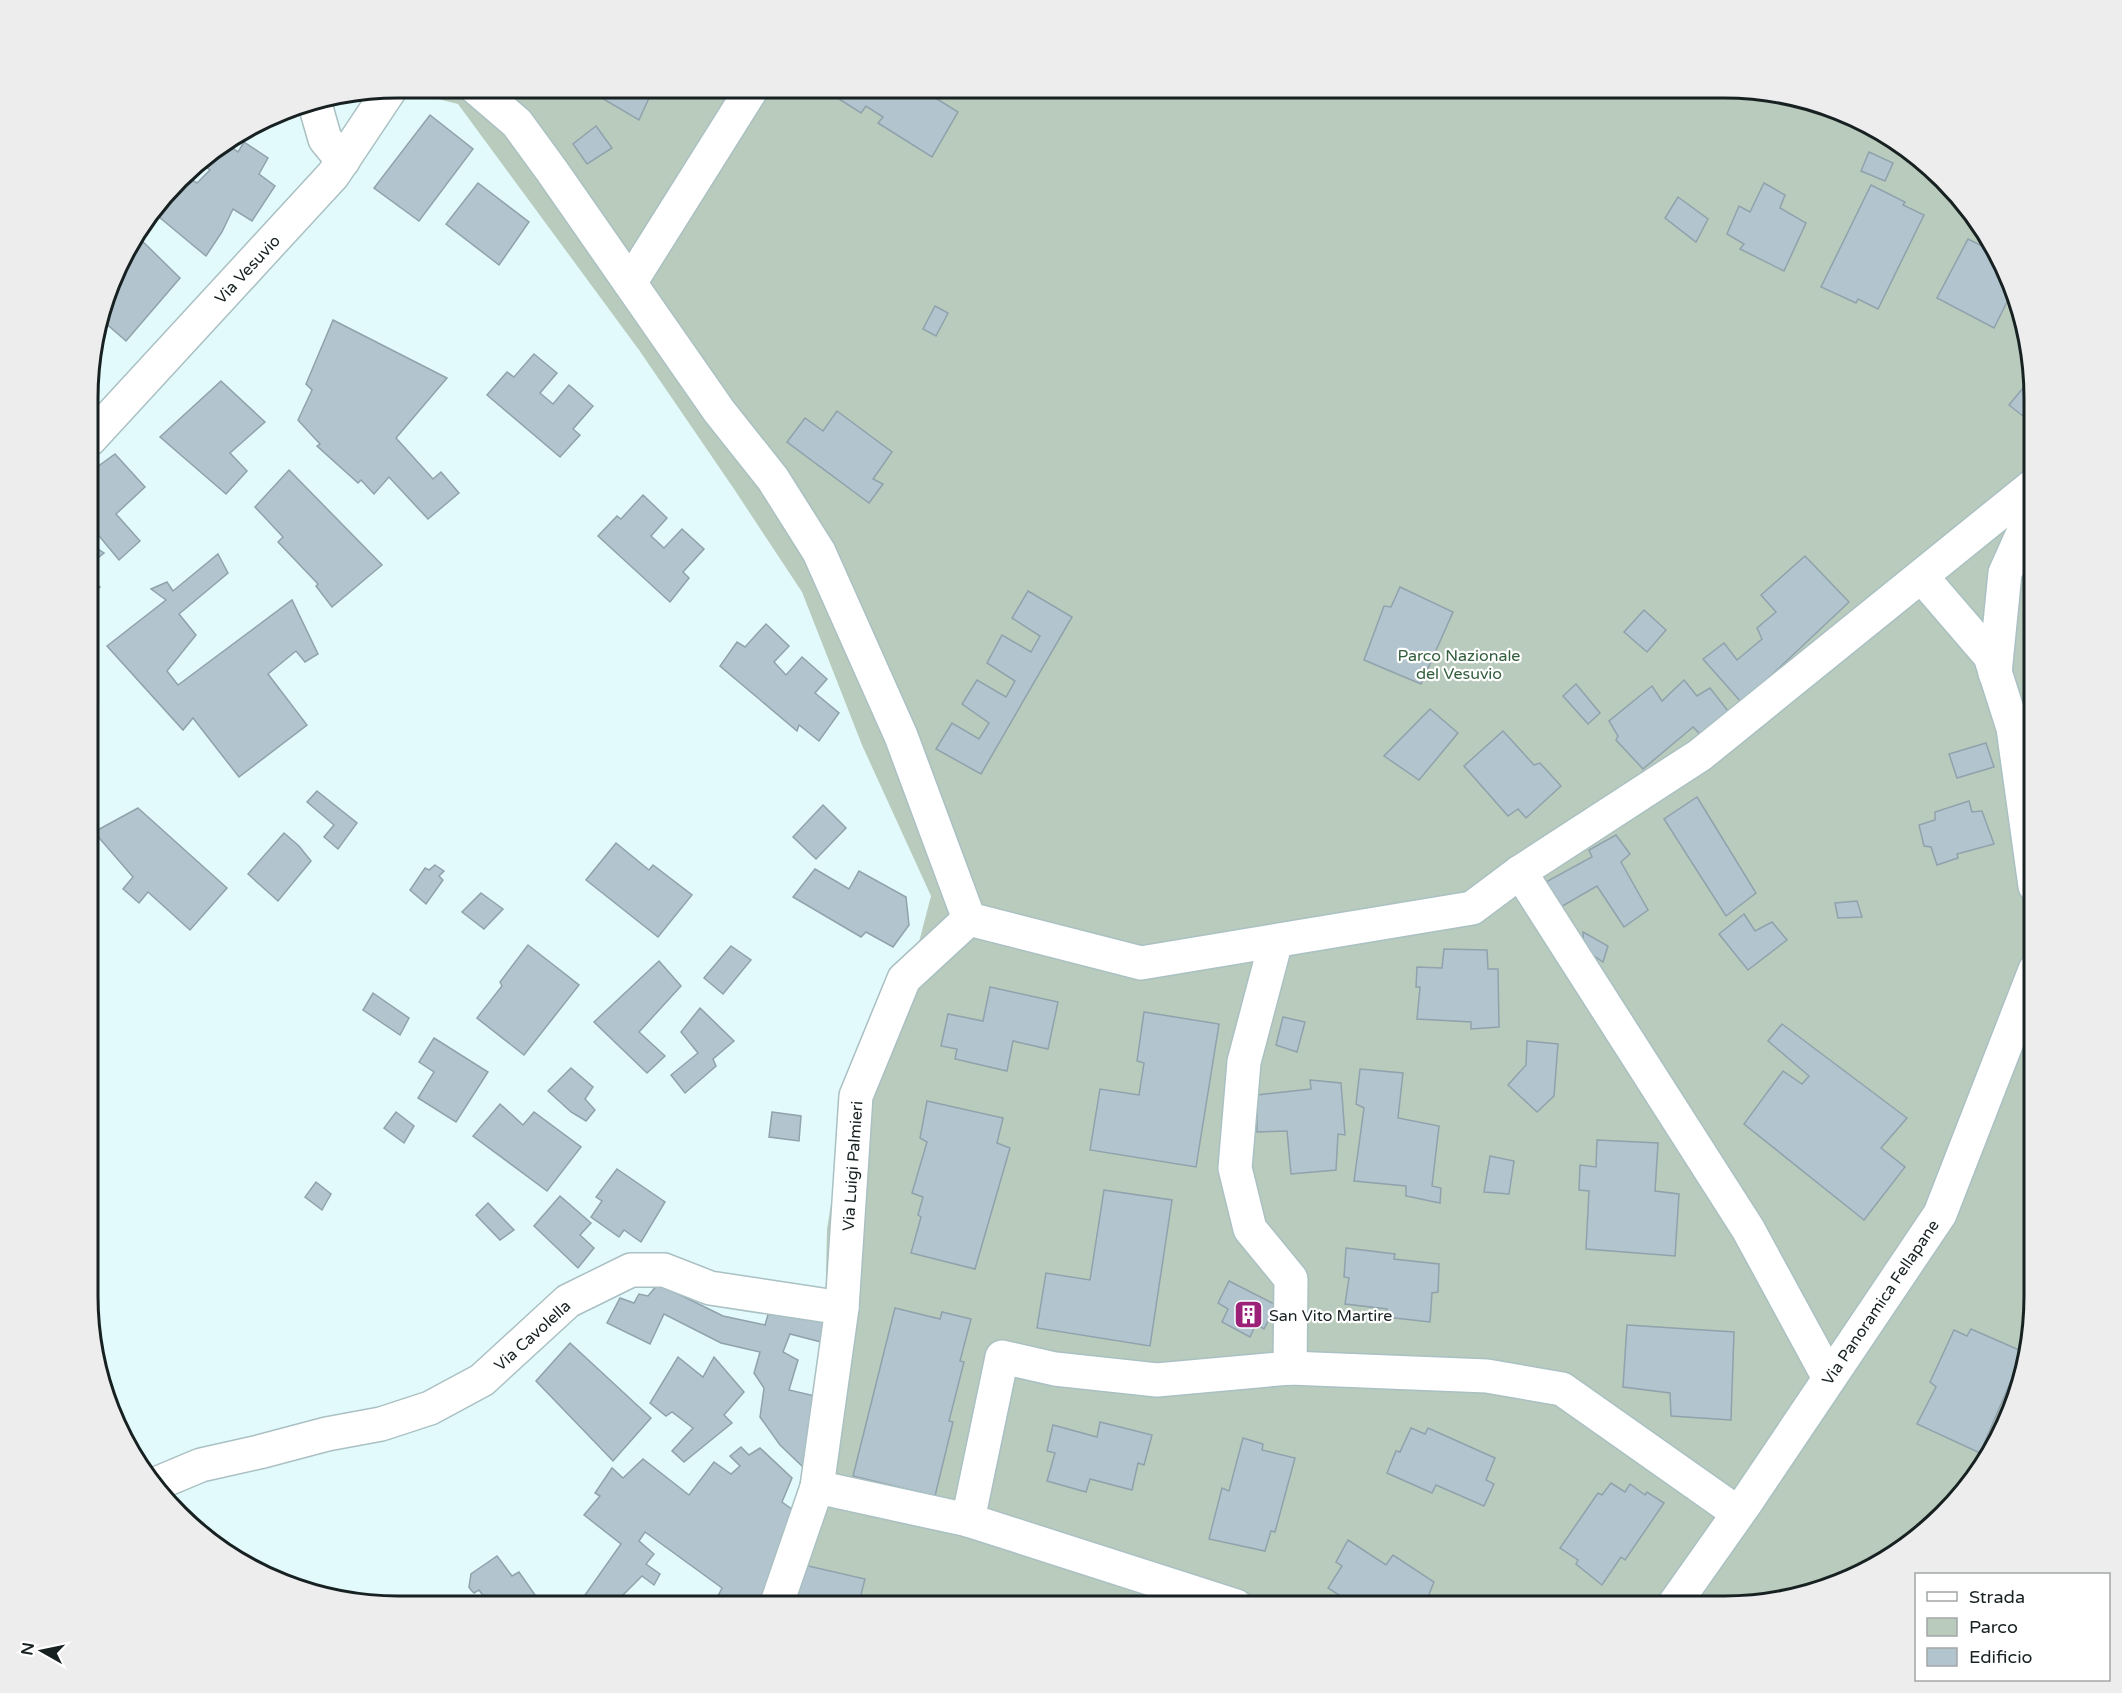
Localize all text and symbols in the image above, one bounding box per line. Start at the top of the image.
street label: Via Vesuvio [211,231,285,308]
park label: Parco Nazionale del Vesuvio [1398,646,1520,684]
street label: Via Luigi Palmieri [838,1100,868,1232]
street label: Via Panoramica Fellapane [1818,1216,1944,1389]
street label: Via Cavolella [490,1296,575,1375]
building icon: San Vito Martire [1232,1299,1264,1331]
place label: San Vito Martire [1269,1306,1392,1326]
legend [1915,1573,2110,1681]
text: Strada [1969,1586,2025,1608]
text: Parco [1969,1616,2018,1638]
north arrow [12,1621,72,1681]
text: N [17,1641,39,1657]
text: Edificio [1969,1646,2033,1668]

